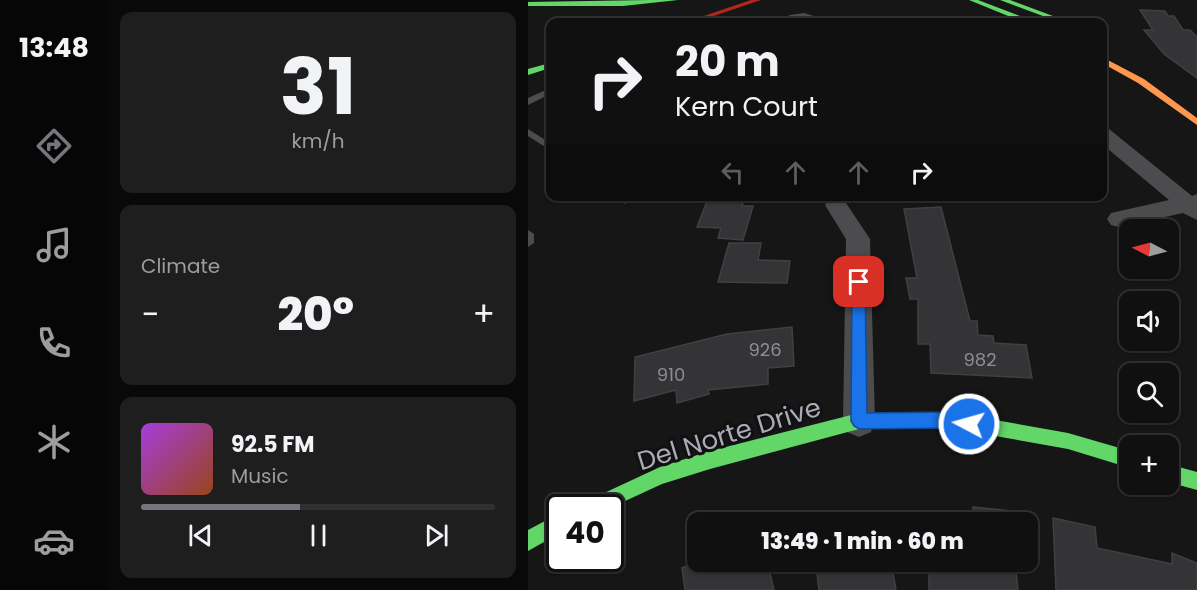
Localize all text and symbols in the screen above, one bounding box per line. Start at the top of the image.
text: 13:48 [19,29,89,66]
text: 31 [280,32,356,141]
text: 20 m [675,32,780,91]
icon: right [576,42,654,120]
text: Kern Court [675,88,818,125]
icon: directions [33,125,75,167]
text: km/h [291,127,345,155]
icon: left [716,156,749,189]
icon: ahead [779,156,812,189]
icon: ahead [842,156,875,189]
icon: right [905,156,938,189]
north arrow [1119,219,1179,279]
map controls [1119,219,1179,495]
icon: music [33,224,75,266]
text: Climate [141,252,220,280]
pin [833,256,884,307]
icon: arrive [842,265,875,298]
text: 20° [277,283,354,346]
text: − [141,291,159,338]
text: + [472,291,495,338]
button: sound [1119,291,1179,351]
icon: phone [33,322,75,364]
house number: 926 [748,337,782,362]
house number: 982 [963,347,997,372]
house number: 910 [657,362,685,387]
button: search [1119,363,1179,423]
street label: Del Norte Drive [633,389,825,479]
position arrow [937,392,1001,456]
icon: climate [33,421,75,463]
text: 92.5 FM [231,429,315,460]
button: + [1119,435,1179,495]
text: Music [231,462,289,490]
speed limit sign: 40 [546,494,624,572]
icon: previous [184,519,217,552]
icon: pause [302,519,335,552]
icon: next [420,519,453,552]
icon: car [33,520,75,562]
text: 13:49 · 1 min · 60 m [761,526,964,557]

